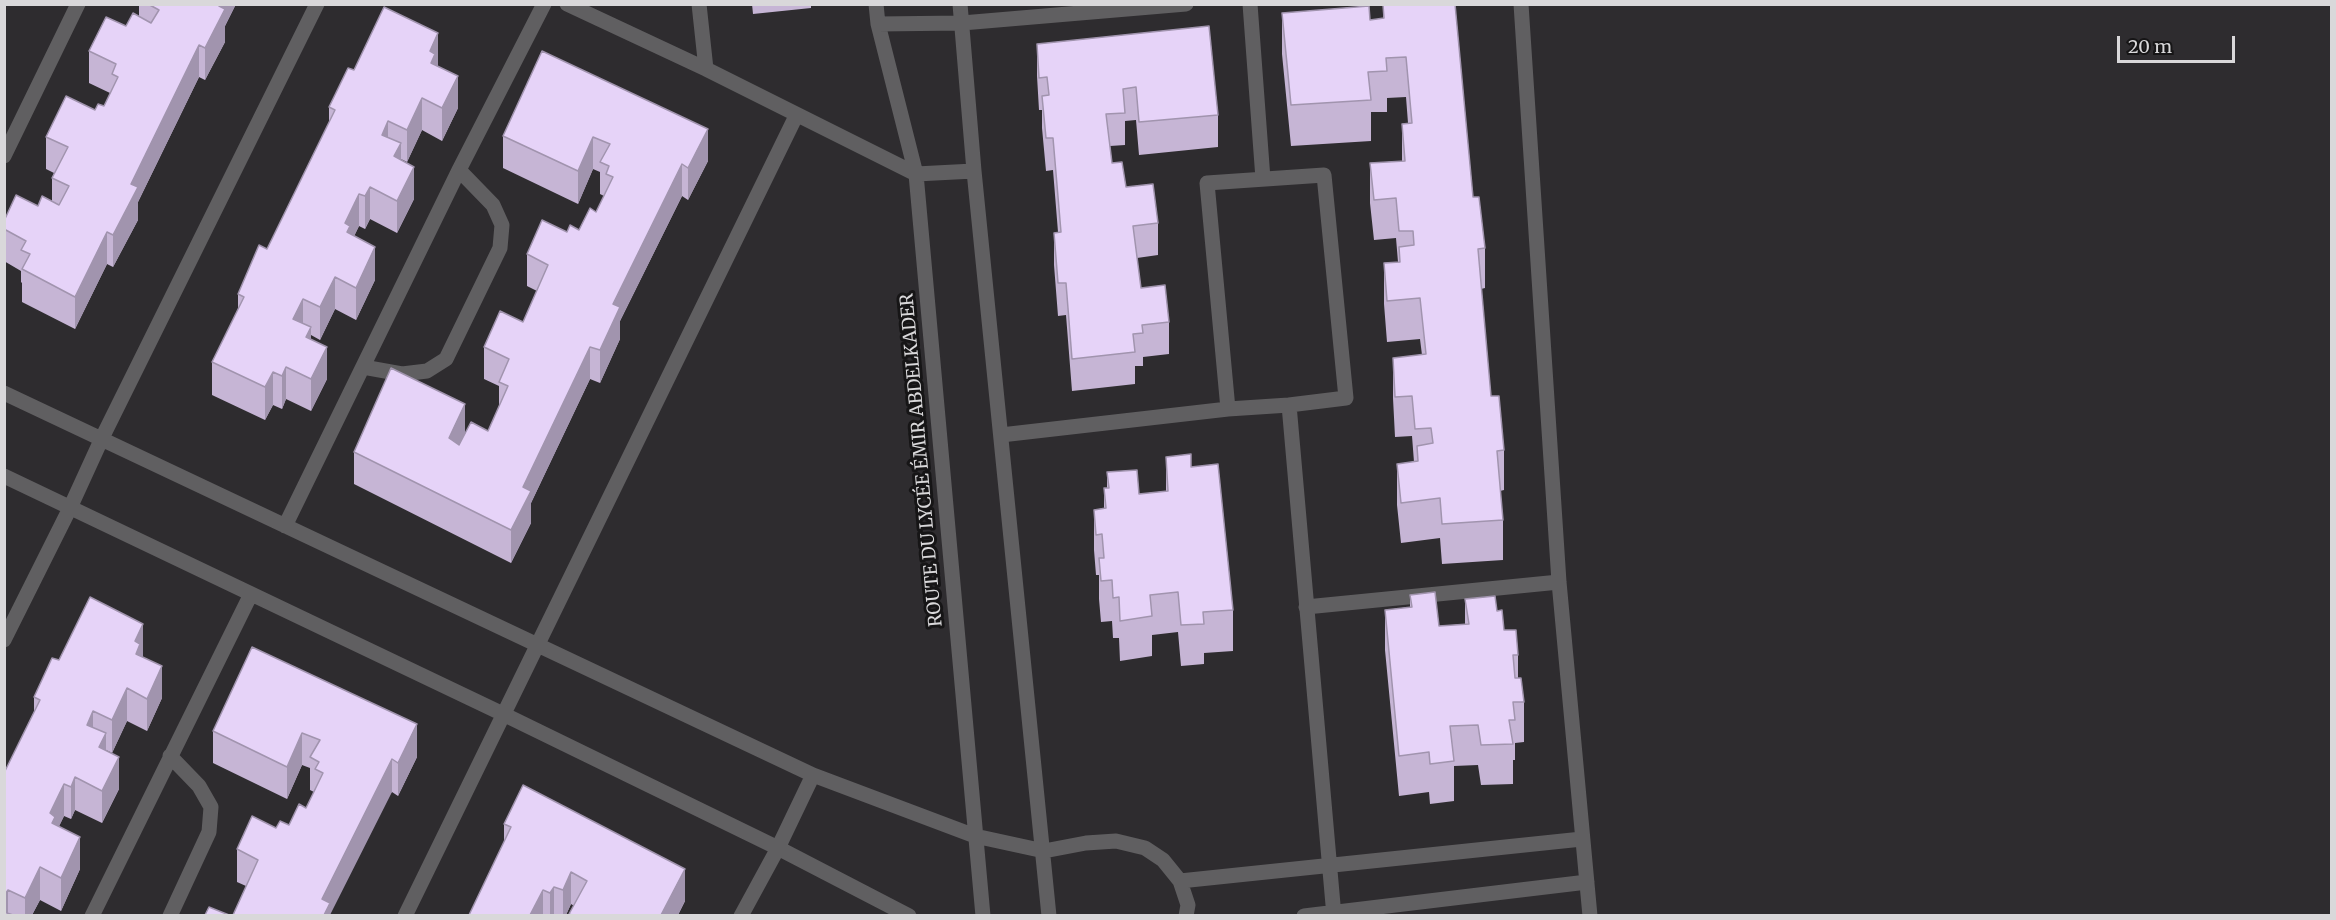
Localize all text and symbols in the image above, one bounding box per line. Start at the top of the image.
scale bar [2120,24,2238,62]
text: 20 m [2128,35,2172,58]
street label: ROUTE DU LYCÉE ÉMIR ABDELKADER [897,292,947,628]

